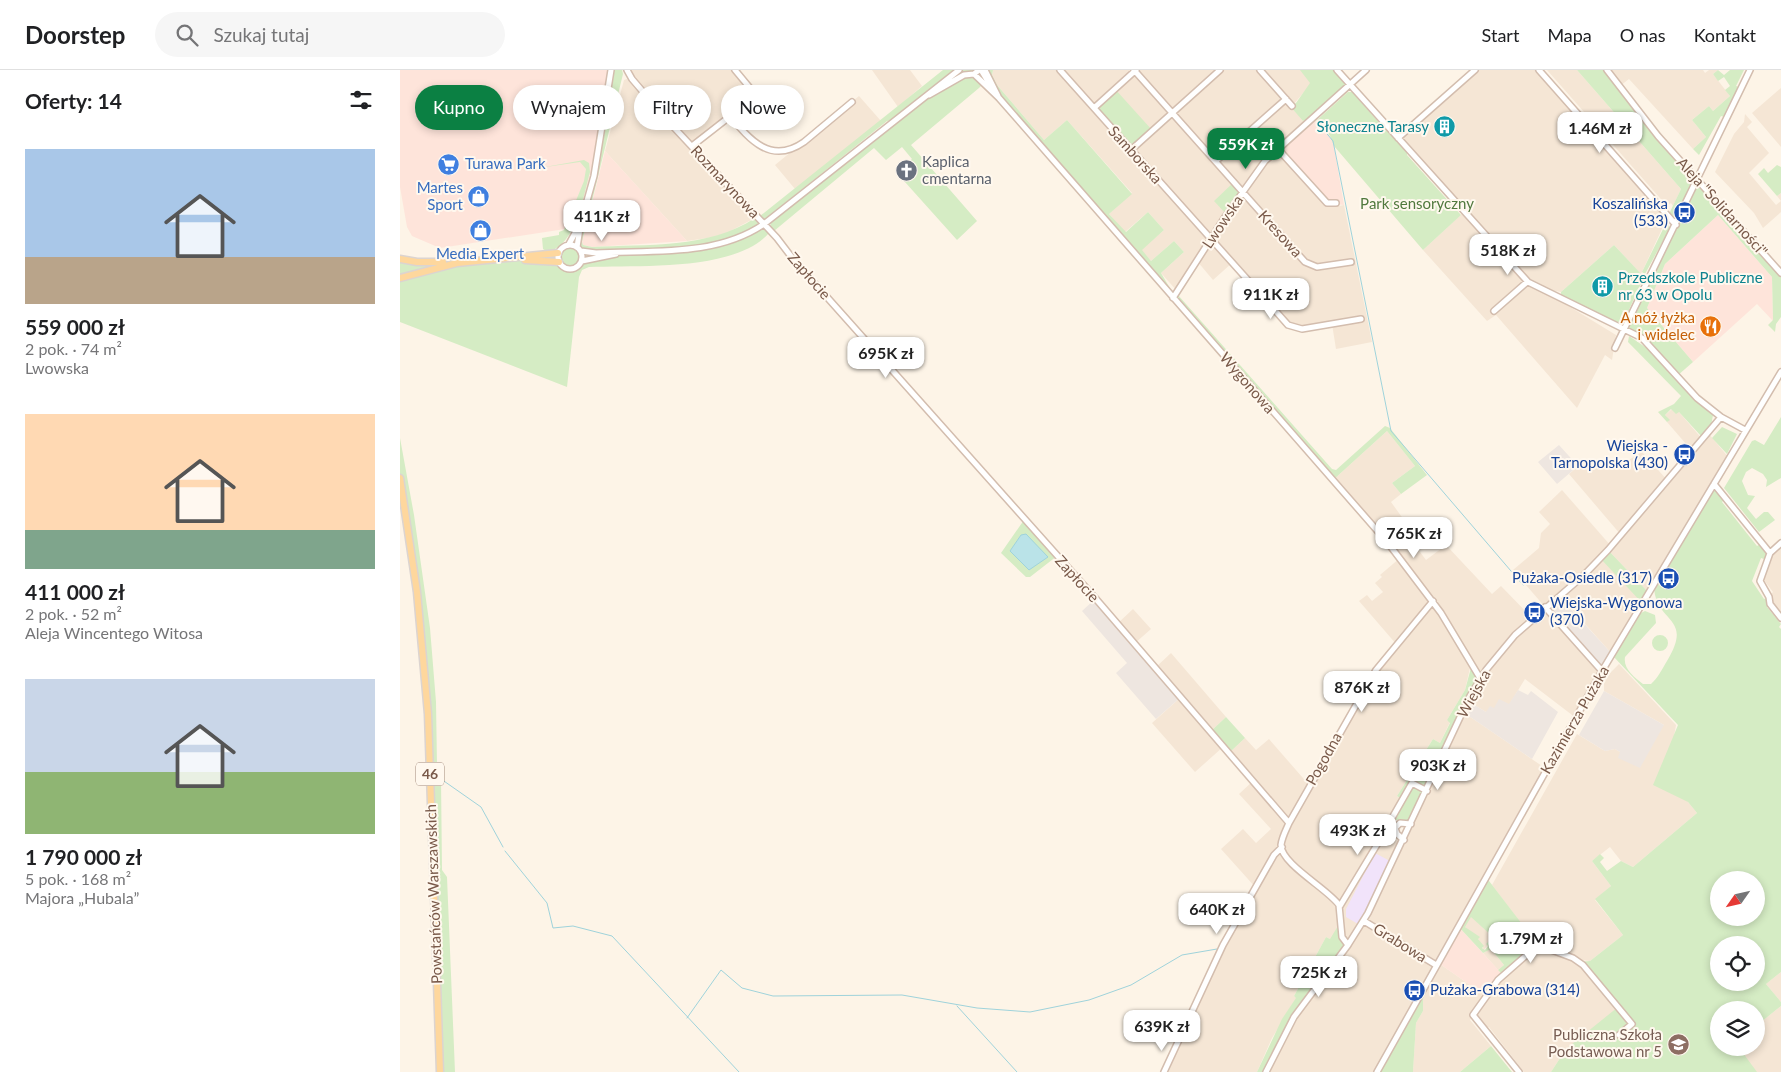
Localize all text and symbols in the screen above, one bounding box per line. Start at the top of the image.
search box [155,12,505,57]
text: Doorstep [25,20,125,49]
icon: search [173,21,201,49]
text: Szukaj tutaj [213,23,309,46]
text: Start [1482,24,1519,46]
text: Mapa [1547,24,1592,46]
text: O nas [1620,24,1666,46]
text: Kontakt [1694,24,1756,46]
chip: Kupno [415,85,503,130]
chip: Wynajem [513,85,624,130]
chip: Filtry [634,85,711,130]
chip: Nowe [721,85,804,130]
icon: filters [347,86,375,114]
text: Oferty: 14 [25,88,122,113]
pin: 1.46M zł [1548,112,1652,154]
building icon: Słoneczne Tarasy [1433,115,1457,139]
place label: Słoneczne Tarasy [1316,117,1429,135]
text: 1.46M zł [1568,118,1632,137]
street label: Samborska [1105,122,1166,187]
pin: 559K zł [1200,128,1292,170]
text: 559K zł [1218,134,1274,153]
street label: Rozmarynowa [687,141,764,221]
supermarket icon: Turawa Park [437,152,461,176]
place label: Kaplica cmentarna [922,152,992,187]
street label: Aleja "Solidarności" [1674,153,1772,259]
place label: Turawa Park [465,154,546,172]
church icon: Kaplica cmentarna [894,159,918,183]
place label: Martes Sport [417,178,464,213]
icon: home [155,181,245,271]
shop icon: Martes Sport [467,185,491,209]
street label: Lwowska [1198,192,1246,251]
park label: Park sensoryczny [1360,194,1474,212]
place label: Koszalińska (533) [1592,194,1668,229]
pin: 411K zł [556,200,648,242]
bus stop icon: Koszalińska (533) [1672,201,1696,225]
text: 411K zł [574,206,630,225]
street label: Kresowa [1255,206,1307,261]
shop icon: Media Expert [468,219,492,243]
pin: 518K zł [1462,234,1554,276]
text: 518K zł [1480,240,1536,259]
place label: Media Expert [436,244,525,262]
street label: Zapłocie [784,248,835,303]
place label: Przedszkole Publiczne nr 63 w Opolu [1618,268,1763,303]
building icon: Przedszkole Publiczne nr 63 w Opolu [1590,275,1614,299]
pin: 911K zł [1225,278,1317,320]
text: 911K zł [1243,284,1299,303]
place label: A nóż łyżka i widelec [1621,308,1695,343]
text: 559 000 zł [25,314,125,339]
restaurant icon: A nóż łyżka i widelec [1699,315,1723,339]
pin: 695K zł [840,336,932,379]
text: 2 pok. · 74 m² [25,339,122,358]
text: 695K zł [858,343,914,362]
street label: Wygonowa [1216,348,1279,417]
text: Lwowska [25,358,89,377]
place label: Wiejska - Tarnopolska (430) [1551,436,1668,471]
bus stop icon: Wiejska - Tarnopolska (430) [1672,443,1696,467]
icon: home [155,446,245,536]
pin: 765K zł [1368,516,1460,559]
text: 765K zł [1386,523,1442,542]
street label: Zapłocie [1052,551,1103,605]
bus stop icon: Pużaka-Osiedle (317) [1656,566,1680,590]
place label: Pużaka-Osiedle (317) [1512,568,1652,586]
text: 411 000 zł [25,579,125,604]
place label: Wiejska-Wygonowa (370) [1550,593,1682,628]
bus stop icon: Wiejska-Wygonowa (370) [1522,600,1546,624]
text: 2 pok. · 52 m² [25,604,122,623]
text: Aleja Wincentego Witosa [25,623,203,642]
street label: Kazimierza Pużaka [1536,662,1612,777]
street label: Wiejska [1453,666,1494,721]
pin: 876K zł [1316,670,1408,713]
text: 876K zł [1334,677,1390,696]
icon: home [155,711,245,801]
street label: Pogodna [1301,729,1345,788]
pin: 903K zł [1392,748,1484,791]
text: 903K zł [1410,755,1466,774]
road number: 46 [416,762,444,786]
street label: Powstańców Warszawskich [421,804,445,984]
pin: 493K zł [1312,814,1404,856]
text: 493K zł [1330,820,1386,839]
text: 1 790 000 zł [25,844,142,869]
text: 5 pok. · 168 m² [25,869,131,888]
north arrow [1710,871,1765,926]
map controls [1710,871,1765,1056]
text: Majora „Hubala” [25,888,139,907]
pin: 640K zł [1171,892,1263,935]
text: 640K zł [1189,899,1245,918]
street label: Grabowa [1370,919,1431,966]
pin: 1.79M zł [1479,922,1583,964]
text: 1.79M zł [1499,928,1563,947]
button: locate [1710,936,1765,991]
pin: 725K zł [1273,956,1365,998]
text: 725K zł [1291,962,1347,981]
bus stop icon: Pużaka-Grabowa (314) [1402,978,1426,1002]
place label: Pużaka-Grabowa (314) [1430,980,1580,998]
button: layers [1710,1001,1765,1056]
pin: 639K zł [1116,1010,1208,1052]
text: 639K zł [1134,1016,1190,1035]
place label: Publiczna Szkoła Podstawowa nr 5 [1548,1025,1662,1060]
school or university icon: Publiczna Szkoła Podstawowa nr 5 [1666,1032,1690,1056]

